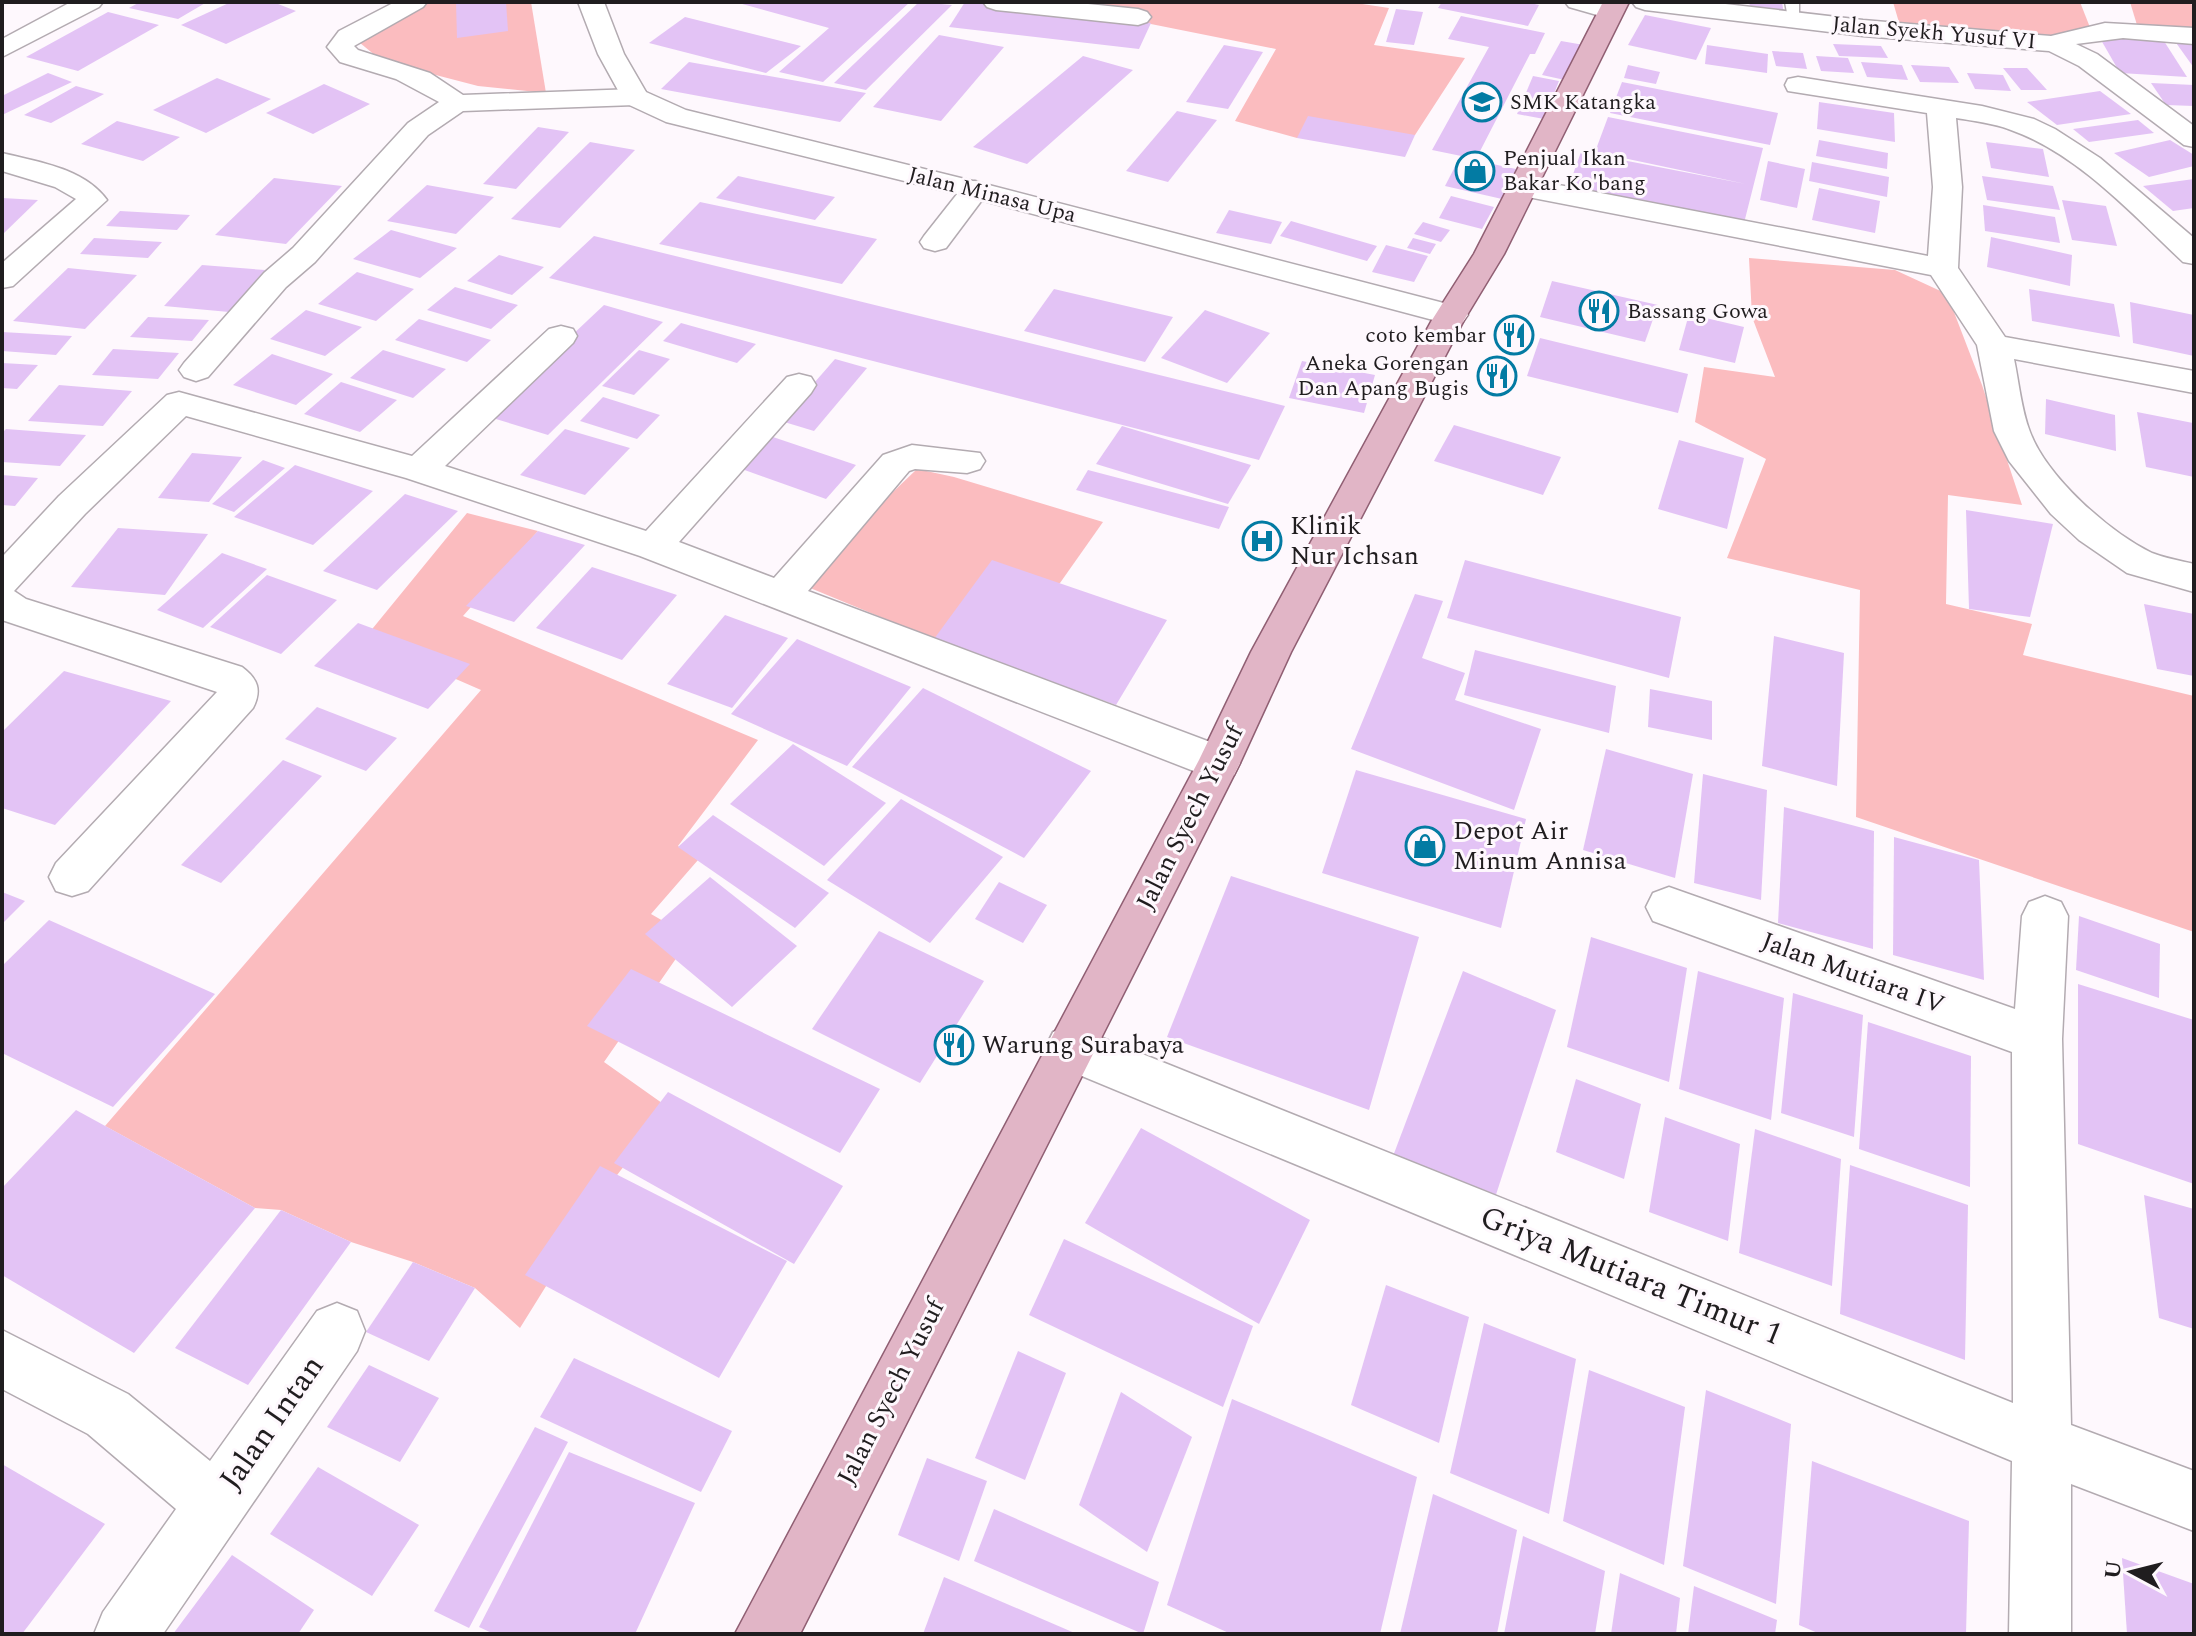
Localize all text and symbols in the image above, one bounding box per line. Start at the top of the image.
street label: Jalan Syekh Yusuf VI [1831,8,2037,58]
school or university icon: SMK Katangka [1461,81,1503,123]
place label: SMK Katangka [1510,86,1656,119]
place label: Penjual Ikan Bakar Ko'bang [1503,142,1646,200]
shop icon: Penjual Ikan Bakar Ko'bang [1454,150,1496,192]
street label: Jalan Minasa Upa [905,158,1080,232]
restaurant icon: Bassang Gowa [1578,290,1620,332]
place label: Bassang Gowa [1627,295,1768,328]
restaurant icon: coto kembar [1493,314,1535,356]
place label: coto kembar [1365,319,1486,352]
place label: Aneka Gorengan Dan Apang Bugis [1298,347,1469,405]
restaurant icon: Aneka Gorengan Dan Apang Bugis [1476,355,1518,397]
place label: Klinik Nur Ichsan [1290,506,1419,576]
hospital icon: Klinik Nur Ichsan [1241,520,1283,562]
street label: Jalan Syech Yusuf [1126,715,1255,917]
place label: Depot Air Minum Annisa [1453,811,1627,881]
shop icon: Depot Air Minum Annisa [1404,825,1446,867]
street label: Jalan Mutiara IV [1756,921,1950,1025]
restaurant icon: Warung Surabaya [933,1024,975,1066]
place label: Warung Surabaya [982,1025,1185,1065]
street label: Griya Mutiara Timur 1 [1472,1193,1790,1359]
street label: Jalan Syech Yusuf [827,1290,956,1492]
street label: Jalan Intan [207,1345,337,1501]
north arrow [2092,1532,2172,1612]
text: U [2096,1559,2131,1581]

